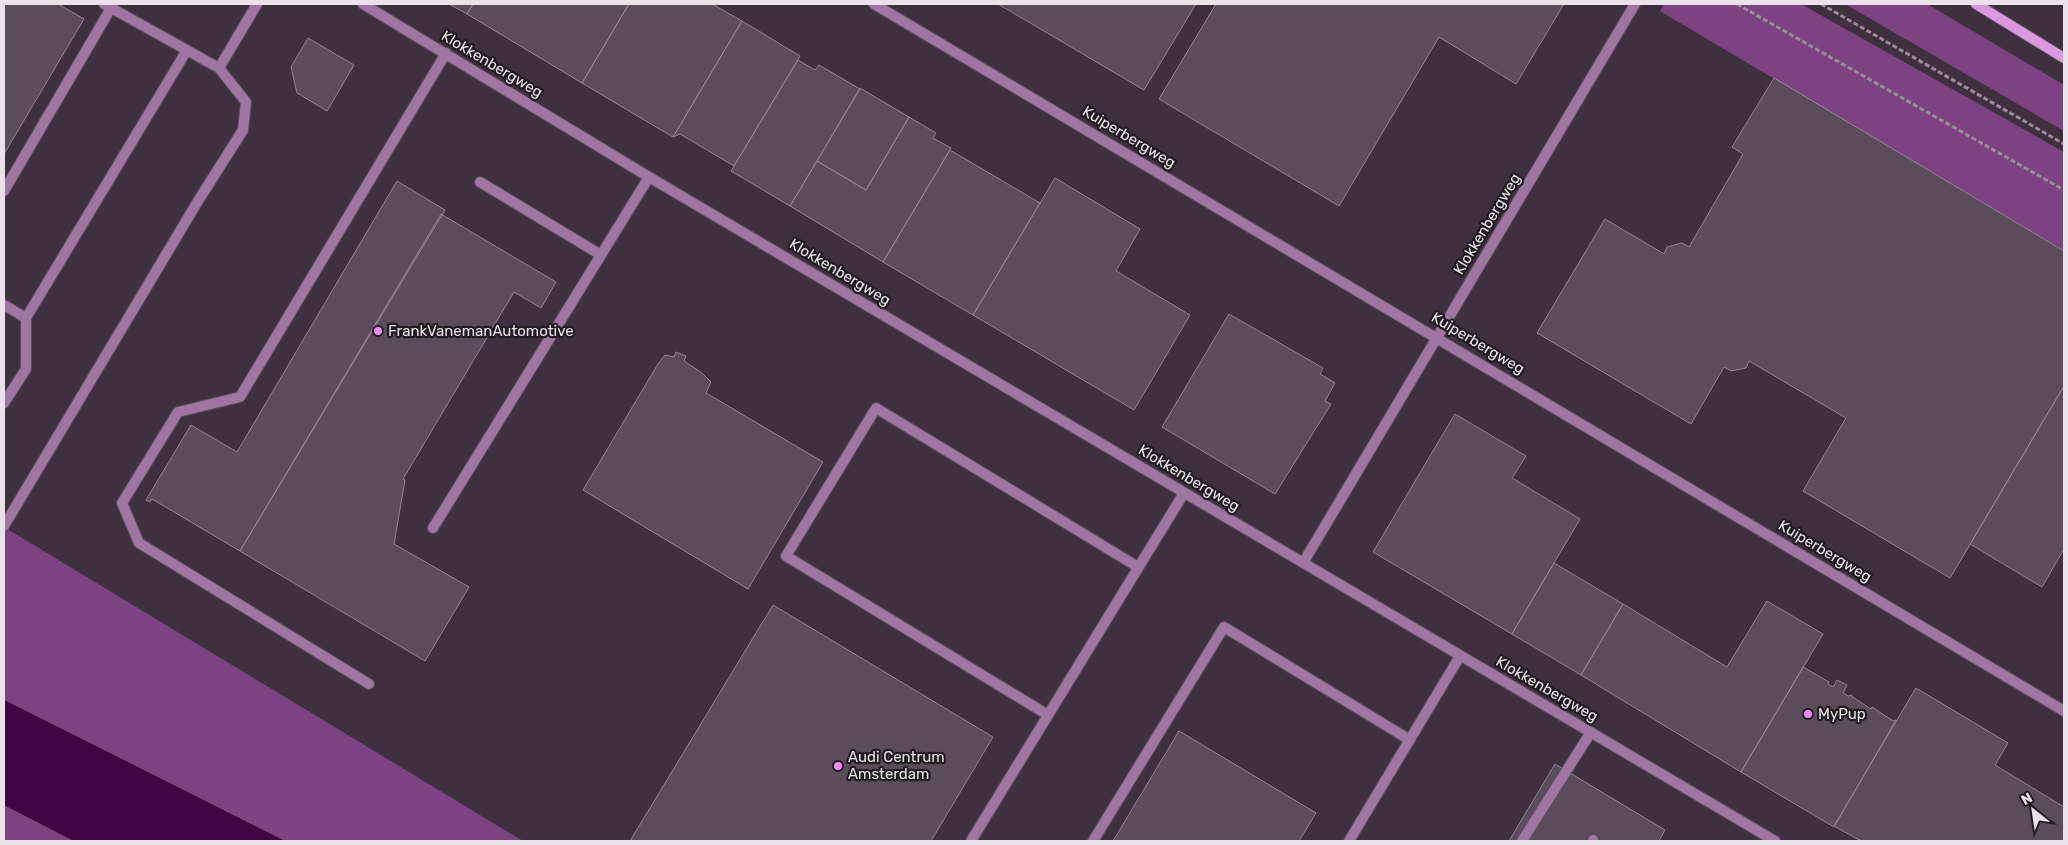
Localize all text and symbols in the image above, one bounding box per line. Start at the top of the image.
street label: Klokkenbergweg [438,27,546,101]
street label: Kuiperbergweg [1079,102,1179,172]
street label: Klokkenbergweg [1450,170,1524,278]
street label: Klokkenbergweg [786,235,894,309]
street label: Kuiperbergweg [1428,308,1528,378]
place label: FrankVanemanAutomotive [388,322,574,340]
marker: FrankVanemanAutomotive [372,325,384,337]
street label: Klokkenbergweg [1135,441,1243,515]
street label: Kuiperbergweg [1775,516,1875,586]
street label: Klokkenbergweg [1493,652,1601,726]
place label: MyPup [1818,705,1866,723]
marker: MyPup [1802,708,1814,720]
place label: Audi Centrum Amsterdam [848,748,945,783]
marker: Audi Centrum Amsterdam [832,760,844,772]
north arrow [2008,785,2058,835]
text: N [2018,789,2035,809]

